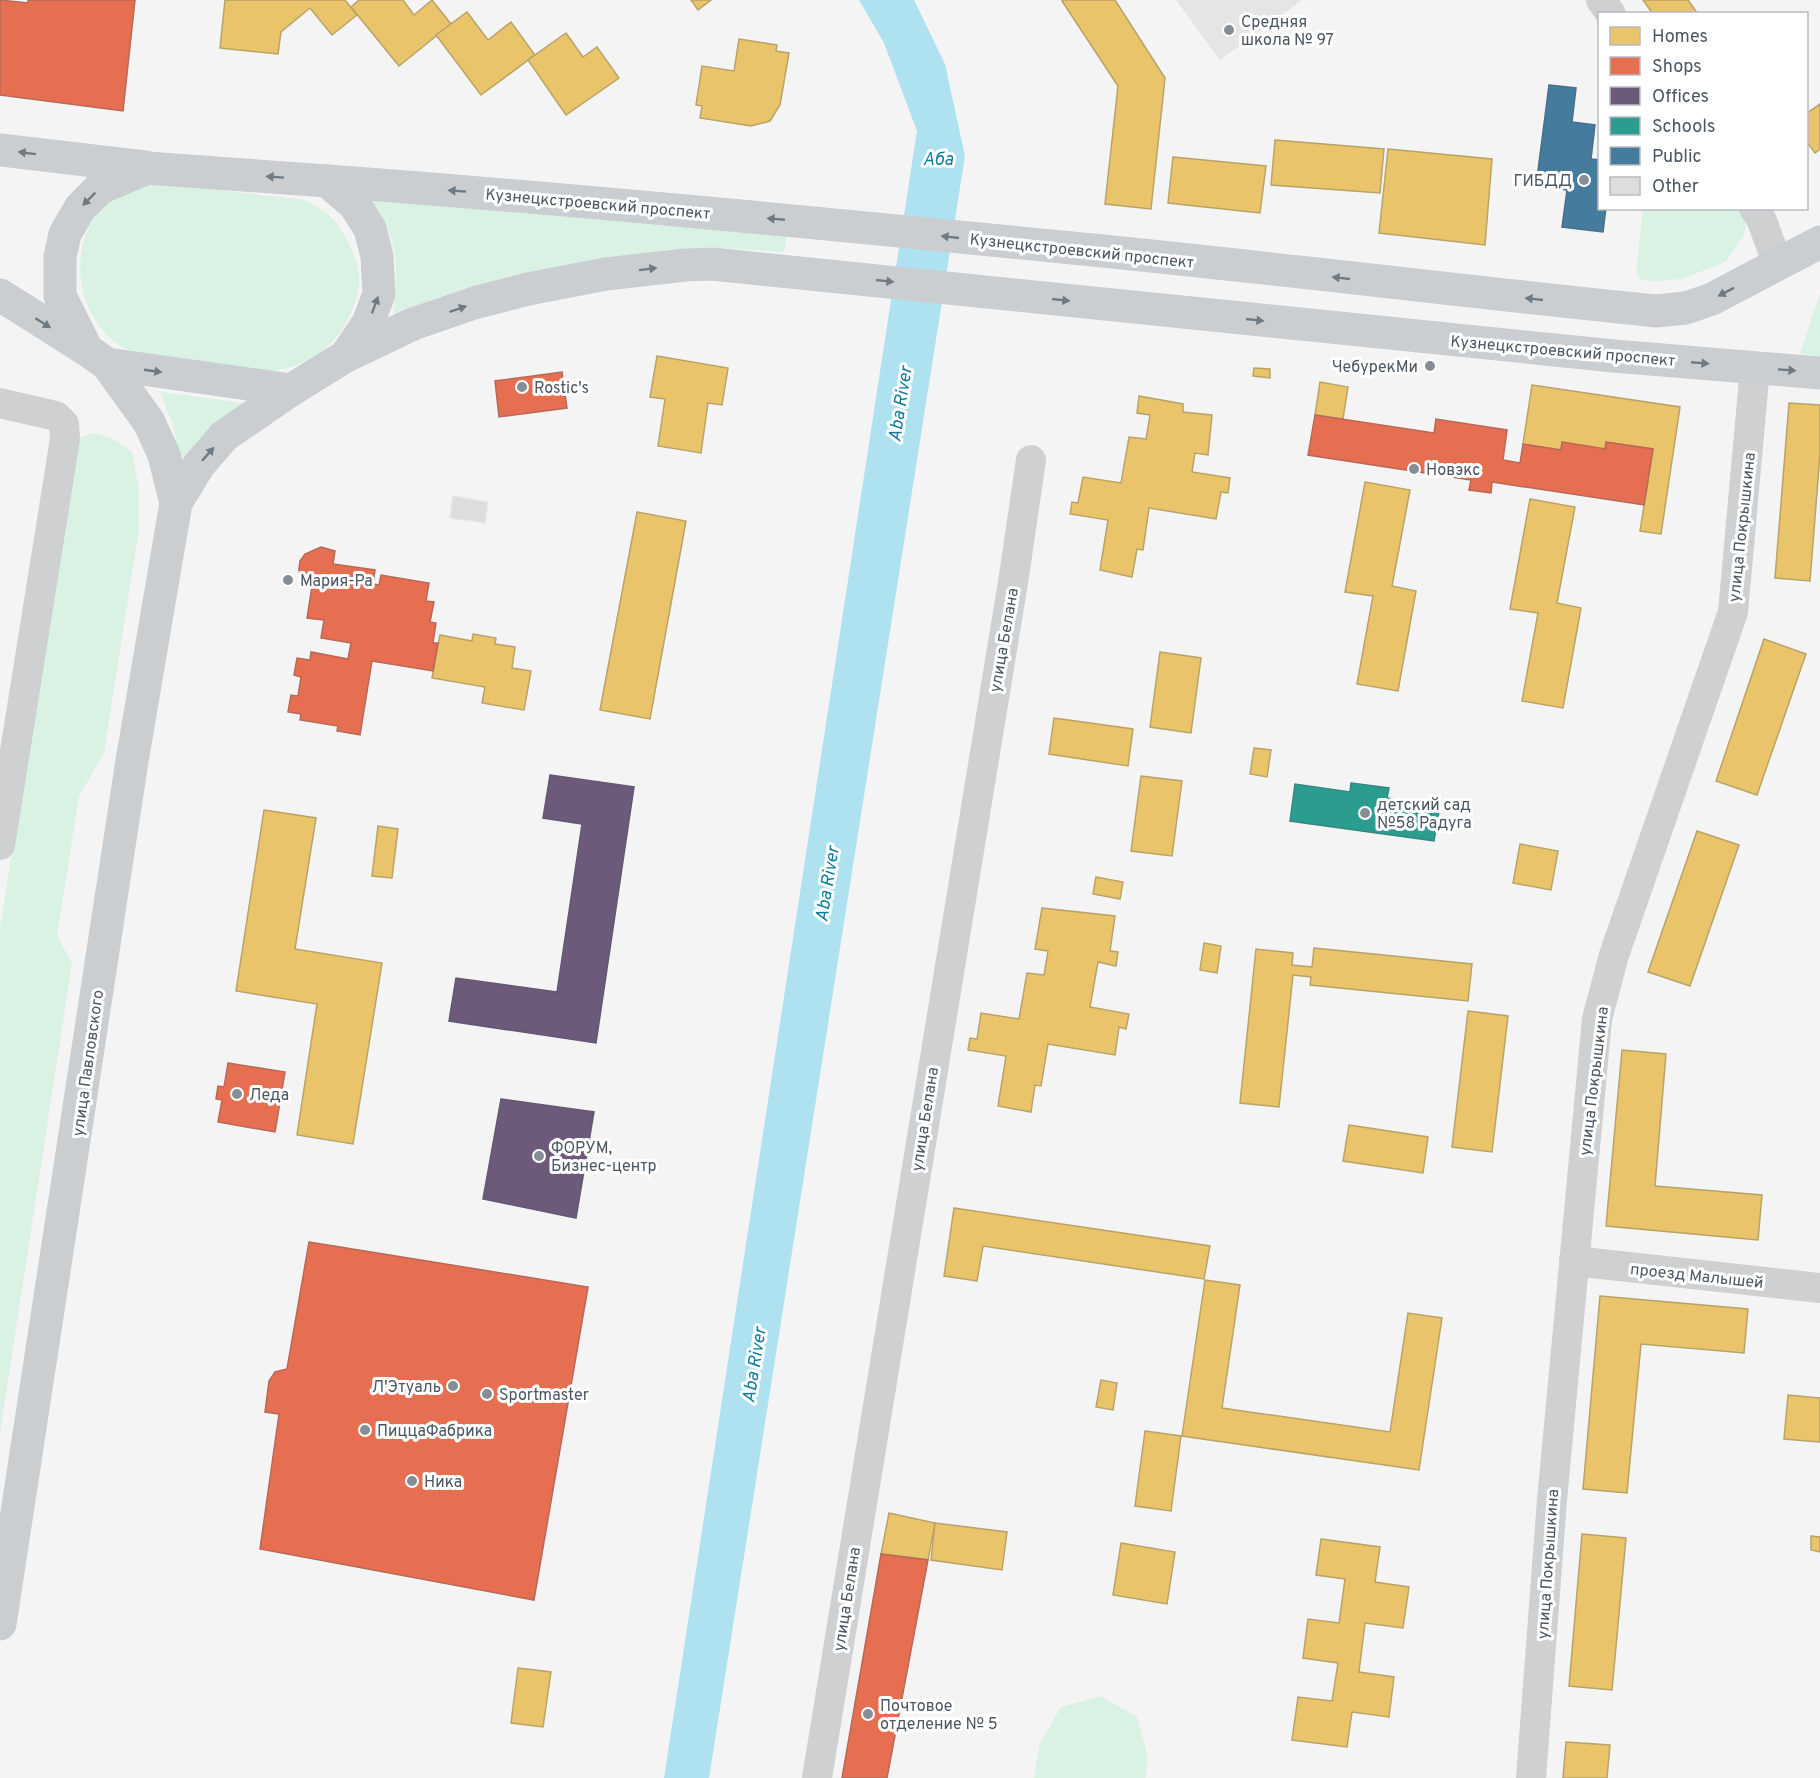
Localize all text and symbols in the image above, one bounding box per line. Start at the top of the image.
legend [1598,12,1808,210]
place label: Средняя школа № 97 [1241,13,1334,51]
marker: Средняя школа № 97 [1222,23,1236,37]
text: Homes [1652,26,1708,49]
text: Shops [1652,56,1702,79]
text: Offices [1652,86,1709,109]
text: Schools [1652,116,1715,139]
text: Public [1652,146,1702,169]
one-way arrow [17,148,36,158]
water label: Аба [923,149,954,172]
place label: ГИБДД [1514,172,1572,192]
one-way arrow [266,173,285,182]
marker: ГИБДД [1577,173,1591,187]
text: Other [1652,176,1699,199]
street label: Кузнецкстроевский проспект [485,185,711,225]
one-way arrow [447,186,466,196]
one-way arrow [83,191,97,205]
one-way arrow [767,214,786,224]
street label: Кузнецкстроевский проспект [969,230,1195,274]
one-way arrow [940,232,959,241]
one-way arrow [639,264,658,274]
one-way arrow [1331,273,1350,283]
one-way arrow [876,276,895,286]
one-way arrow [1717,287,1734,297]
one-way arrow [1525,294,1544,304]
one-way arrow [1052,295,1071,305]
one-way arrow [370,296,380,314]
one-way arrow [449,303,467,313]
one-way arrow [1246,315,1265,325]
one-way arrow [35,317,51,328]
street label: Кузнецкстроевский проспект [1450,332,1676,372]
place label: ЧебурекМи [1332,358,1418,378]
one-way arrow [1691,358,1710,368]
marker: ЧебурекМи [1423,359,1437,373]
water label: Aba River [884,363,919,443]
one-way arrow [1778,365,1797,375]
one-way arrow [143,366,162,375]
place label: Rostic's [534,379,589,399]
marker: Rostic's [515,380,529,394]
one-way arrow [201,447,214,462]
street label: улица Покрышкина [1725,451,1761,603]
place label: Новэкс [1426,461,1480,481]
marker: Новэкс [1407,462,1421,476]
place label: Мария-Ра [300,572,373,592]
marker: Мария-Ра [281,573,295,587]
street label: улица Белана [986,587,1024,694]
place label: детский сад №58 Радуга [1377,796,1472,834]
marker: детский сад №58 Радуга [1358,806,1372,820]
water label: Aba River [811,843,846,923]
street label: улица Павловского [69,989,109,1138]
street label: улица Покрышкина [1576,1005,1614,1157]
street label: улица Белана [908,1066,944,1173]
place label: Леда [249,1086,289,1106]
marker: Леда [230,1087,244,1101]
place label: ФОРУМ, Бизнес-центр [551,1139,657,1177]
marker: ФОРУМ, Бизнес-центр [532,1149,546,1163]
street label: проезд Малышей [1629,1260,1764,1294]
water label: Aba River [738,1324,773,1404]
place label: Л'Этуаль [372,1378,441,1398]
marker: Л'Этуаль [446,1379,460,1393]
place label: Sportmaster [499,1386,589,1406]
marker: Sportmaster [480,1387,494,1401]
place label: ПиццаФабрика [377,1422,492,1442]
marker: ПиццаФабрика [358,1423,372,1437]
place label: Ника [424,1473,462,1493]
marker: Ника [405,1474,419,1488]
street label: улица Покрышкина [1534,1488,1564,1640]
street label: улица Белана [830,1546,866,1653]
place label: Почтовое отделение № 5 [880,1697,998,1735]
marker: Почтовое отделение № 5 [861,1707,875,1721]

